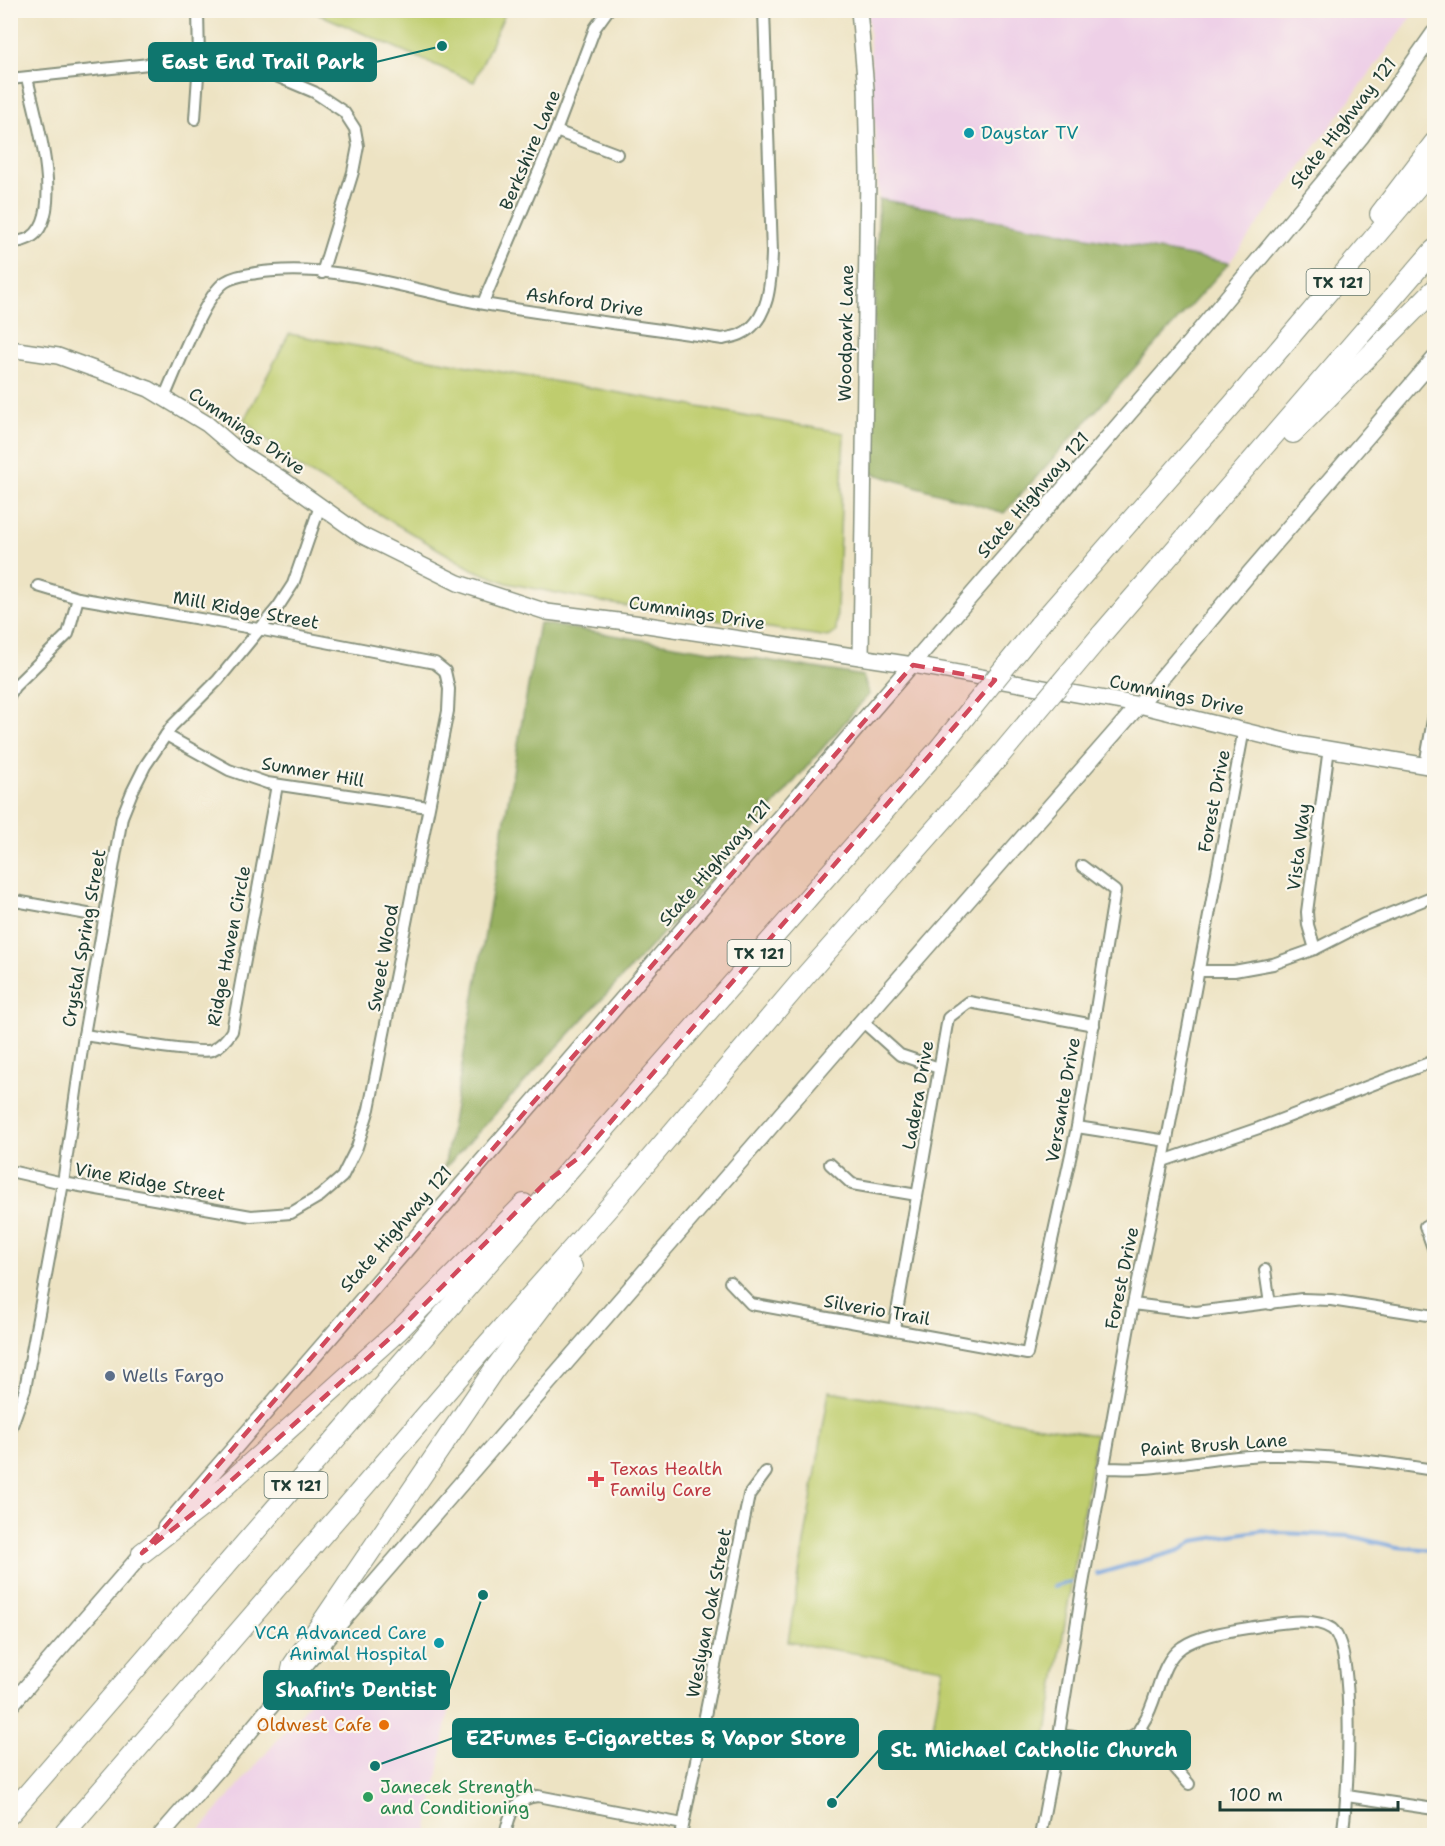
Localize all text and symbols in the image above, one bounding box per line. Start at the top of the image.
callout: East End Trail Park [149,43,376,81]
text: East End Trail Park [161,49,365,75]
street label: State Highway 121 [1284,53,1402,193]
street label: Berkshire Lane [494,86,566,214]
place label: Daystar TV [981,121,1078,145]
marker: Daystar TV [962,126,976,140]
street label: Woodpark Lane [833,264,859,402]
road number: TX 121 [1306,269,1370,295]
street label: Ashford Drive [525,282,645,322]
street label: Cummings Drive [184,382,310,480]
street label: State Highway 121 [971,427,1095,563]
street label: Mill Ridge Street [171,585,321,635]
street label: Cummings Drive [627,590,767,636]
street label: Cummings Drive [1107,669,1247,721]
street label: Forest Drive [1192,748,1236,854]
street label: Summer Hill [260,751,367,793]
street label: State Highway 121 [653,795,777,931]
street label: Vista Way [1282,802,1316,892]
street label: Crystal Spring Street [57,847,112,1029]
street label: Ridge Haven Circle [202,864,256,1028]
street label: Sweet Wood [362,902,404,1014]
road number: TX 121 [728,940,790,966]
street label: Versante Drive [1040,1035,1086,1165]
street label: Ladera Drive [897,1038,939,1152]
street label: Vine Ridge Street [73,1157,228,1207]
street label: State Highway 121 [334,1161,458,1297]
street label: Forest Drive [1099,1225,1145,1331]
street label: Silverio Trail [822,1289,933,1331]
place label: Wells Fargo [122,1364,224,1388]
marker: Wells Fargo [103,1369,117,1383]
street label: Paint Brush Lane [1140,1428,1288,1462]
place label: Texas Health Family Care [610,1457,723,1502]
marker: Texas Health Family Care [587,1470,605,1488]
road number: TX 121 [264,1472,328,1498]
street label: Weslyan Oak Street [681,1526,737,1700]
place label: VCA Advanced Care Animal Hospital [254,1621,428,1666]
marker: VCA Advanced Care Animal Hospital [432,1636,446,1650]
callout: Shafin's Dentist [264,1671,449,1709]
text: Shafin's Dentist [275,1677,437,1703]
place label: Oldwest Cafe [257,1713,372,1737]
marker: Oldwest Cafe [377,1718,391,1732]
callout: EZFumes E-Cigarettes & Vapor Store [453,1719,858,1757]
text: EZFumes E-Cigarettes & Vapor Store [466,1725,846,1751]
callout: St. Michael Catholic Church [879,1731,1190,1769]
text: St. Michael Catholic Church [890,1737,1178,1763]
scale bar [1220,1774,1398,1812]
place label: Janecek Strength and Conditioning [380,1775,534,1820]
text: 100 m [1229,1783,1283,1807]
marker: Janecek Strength and Conditioning [361,1790,375,1804]

